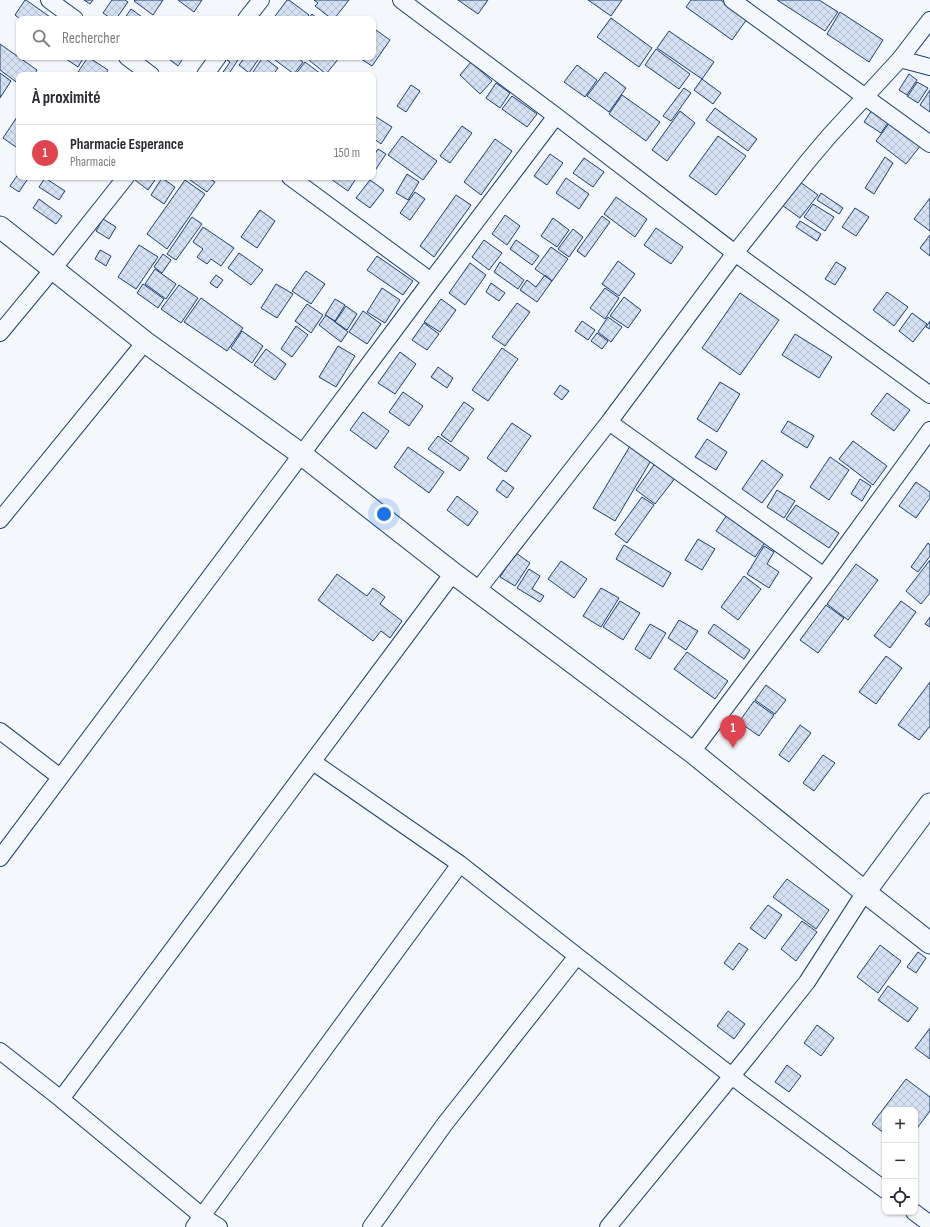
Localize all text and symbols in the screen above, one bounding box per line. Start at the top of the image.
search box [16,16,376,60]
icon: search [30,27,52,49]
text: Rechercher [62,29,120,48]
text: À proximité [32,88,100,108]
text: Pharmacie Esperance [70,135,184,154]
text: 1 [42,145,48,161]
text: 150 m [334,145,360,161]
text: Pharmacie [70,154,116,170]
your location [374,504,394,524]
pin: 1 [720,715,746,748]
map controls [882,1107,918,1215]
button: + [882,1107,918,1143]
button: − [882,1143,918,1179]
button: locate [882,1179,918,1215]

